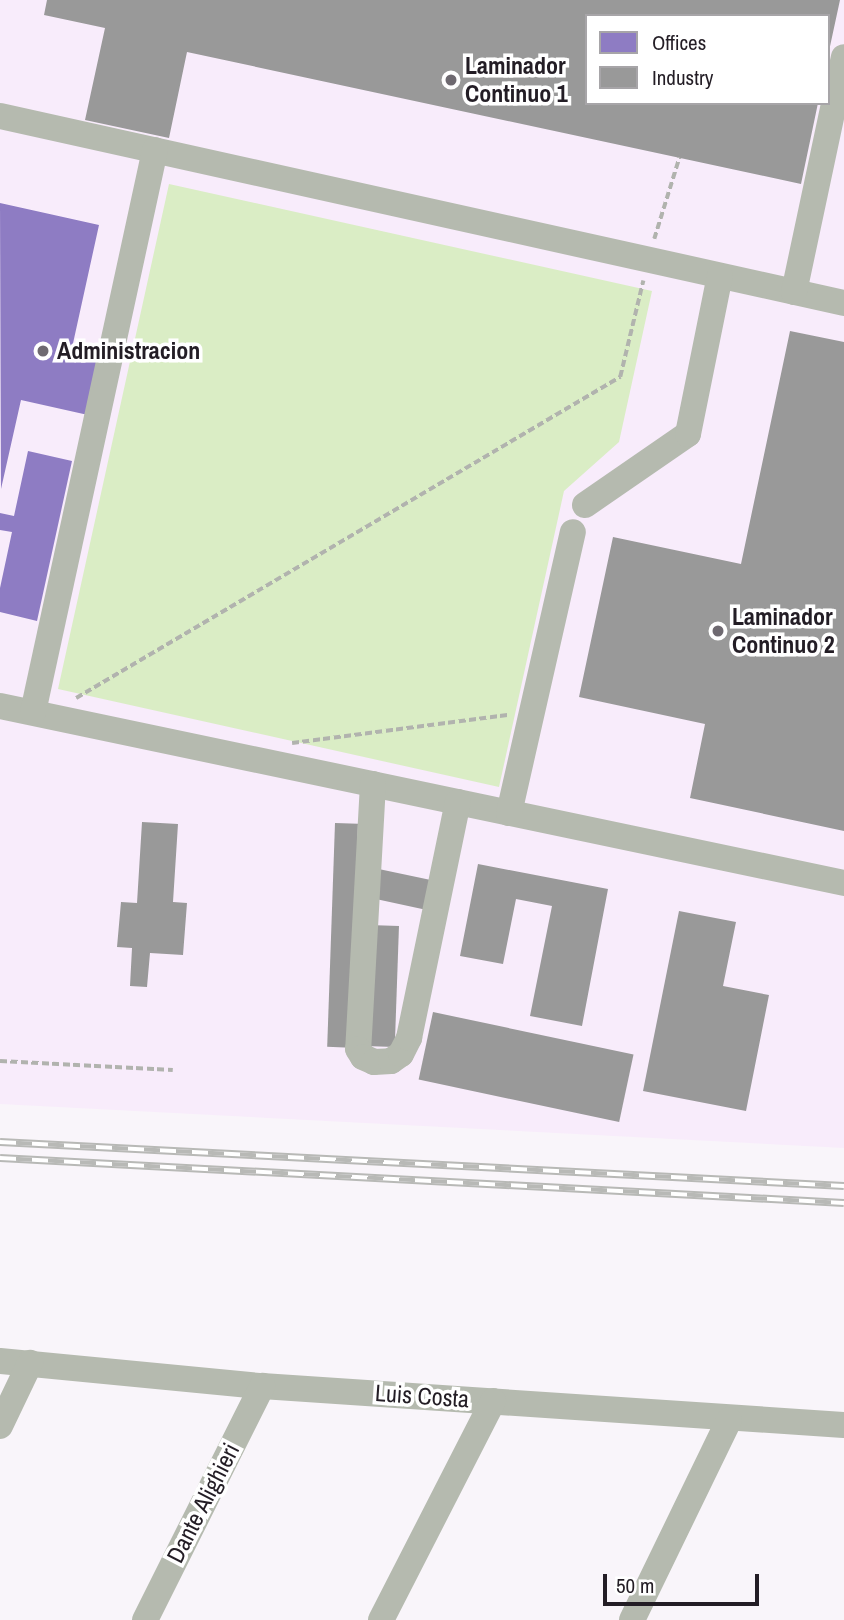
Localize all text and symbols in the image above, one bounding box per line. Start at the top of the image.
legend [585,14,830,105]
text: Offices [652,28,706,57]
place label: Laminador Continuo 1 [465,52,568,108]
text: Industry [652,63,713,92]
marker: Laminador Continuo 1 [443,72,459,88]
place label: Administracion [57,337,200,365]
marker: Administracion [35,343,51,359]
place label: Laminador Continuo 2 [732,603,835,659]
marker: Laminador Continuo 2 [710,623,726,639]
street label: Luis Costa [374,1378,470,1414]
street label: Dante Alighieri [160,1438,246,1568]
scale bar [606,1560,762,1604]
text: 50 m [616,1571,654,1600]

